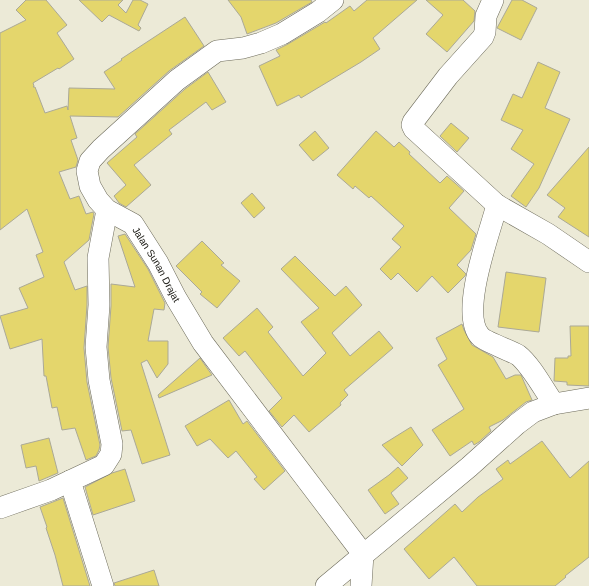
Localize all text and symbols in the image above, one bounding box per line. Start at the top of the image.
street label: Jalan Sunan Drajat [130,225,182,304]

